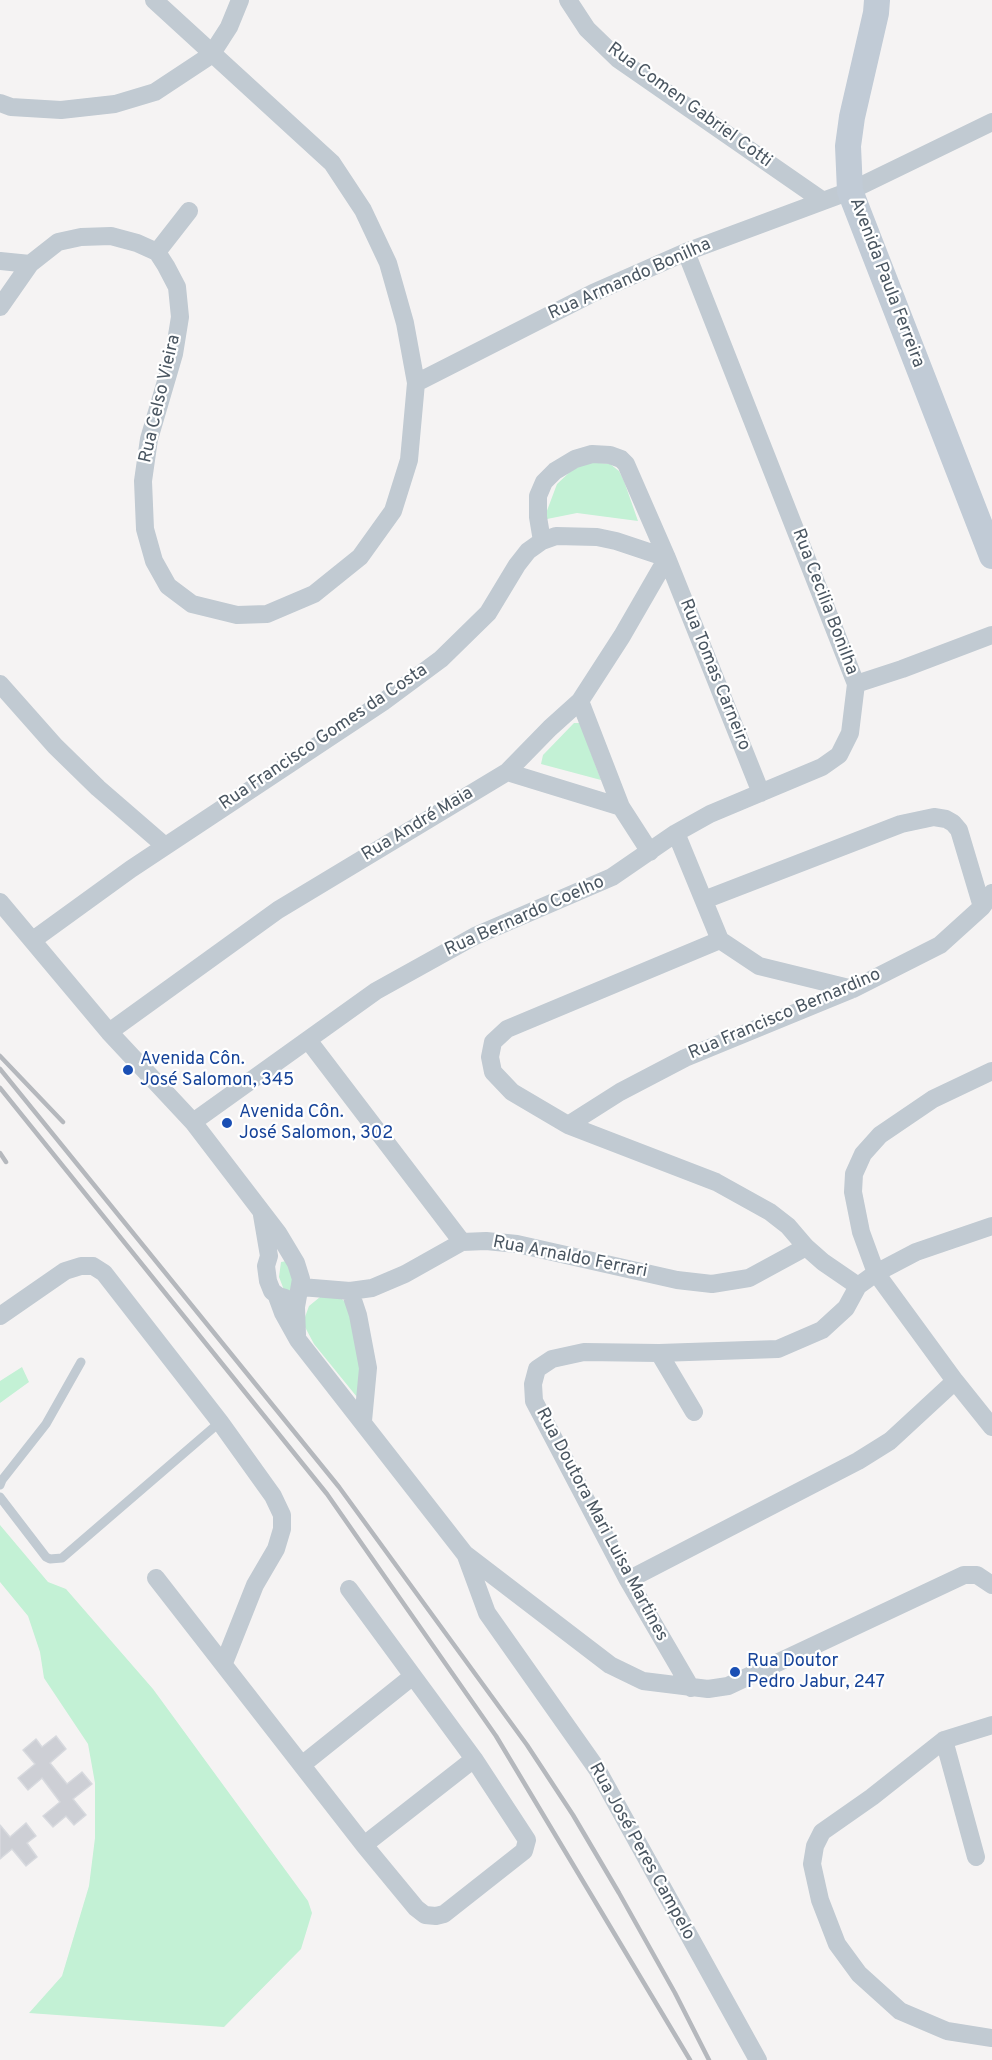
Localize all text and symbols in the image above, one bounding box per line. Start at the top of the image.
street label: Rua Comen Gabriel Cotti [602,39,776,173]
street label: Avenida Paula Ferreira [844,195,928,371]
street label: Rua Armando Bonilha [545,234,715,326]
street label: Rua Celso Vieira [136,333,186,465]
street label: Rua Cecilia Bonilha [786,526,862,678]
street label: Rua Tomas Carneiro [674,596,754,754]
street label: Rua Francisco Gomes da Costa [216,660,432,816]
street label: Rua André Maia [358,783,478,867]
street label: Rua Bernardo Coelho [442,872,608,962]
street label: Rua Francisco Bernardino [686,965,884,1065]
place label: Avenida Côn. José Salomon, 345 [140,1049,294,1092]
marker: Avenida Côn. José Salomon, 345 [121,1063,135,1077]
place label: Avenida Côn. José Salomon, 302 [239,1102,393,1144]
marker: Avenida Côn. José Salomon, 302 [220,1116,234,1130]
street label: Rua Arnaldo Ferrari [491,1232,649,1284]
street label: Rua Doutora Mari Luisa Martines [530,1405,672,1645]
place label: Rua Doutor Pedro Jabur, 247 [747,1651,885,1694]
marker: Rua Doutor Pedro Jabur, 247 [728,1665,742,1679]
street label: Rua José Peres Campelo [583,1760,699,1944]

